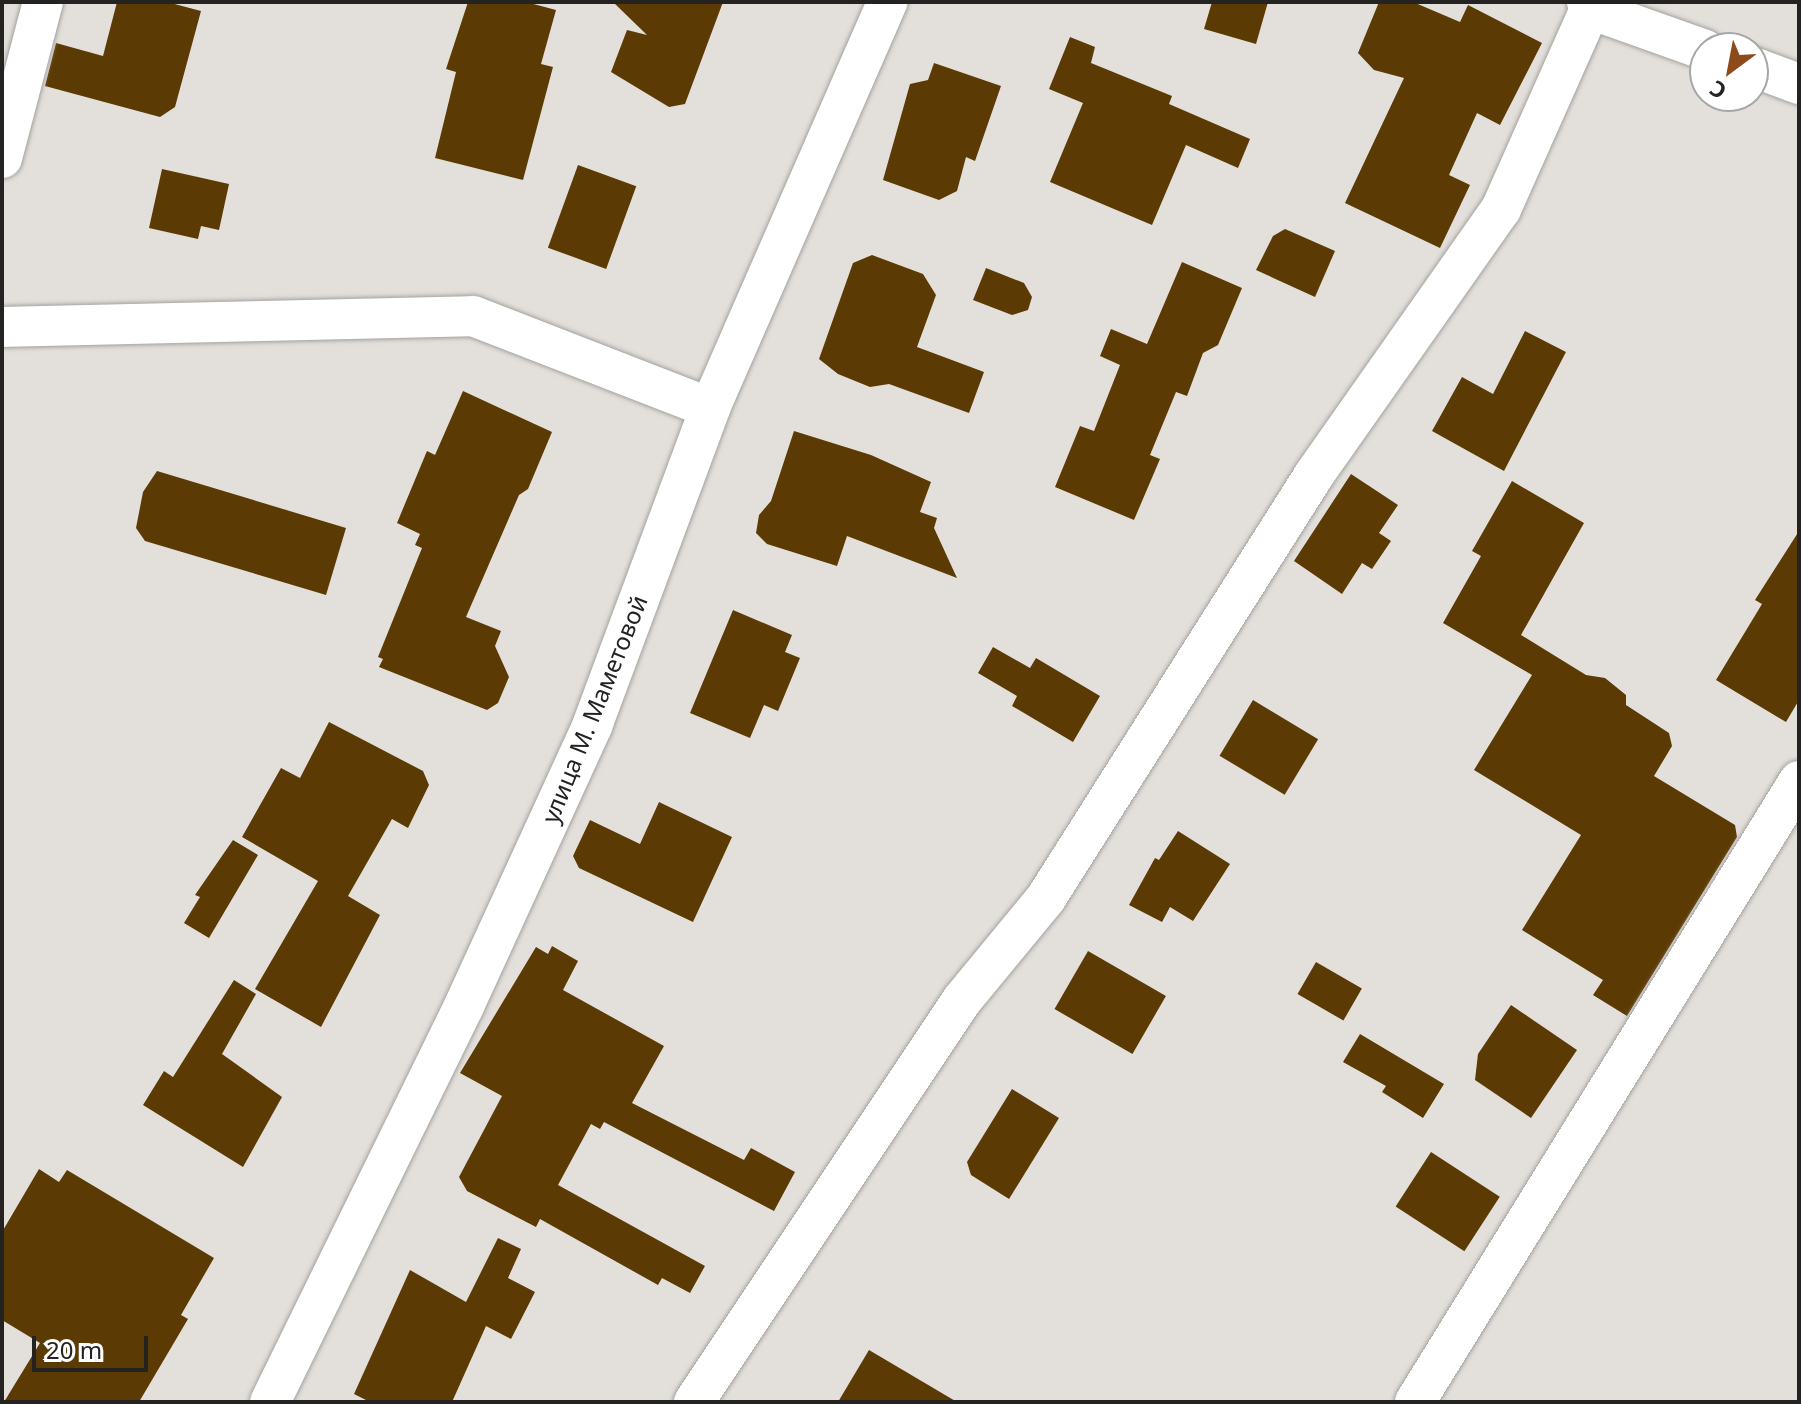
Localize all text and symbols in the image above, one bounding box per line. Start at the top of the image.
north arrow [1689,32,1769,112]
text: С [1703,74,1731,107]
street label: улица М. Маметовой [535,591,653,827]
scale bar [36,1320,152,1370]
text: 20 m [46,1333,102,1366]

